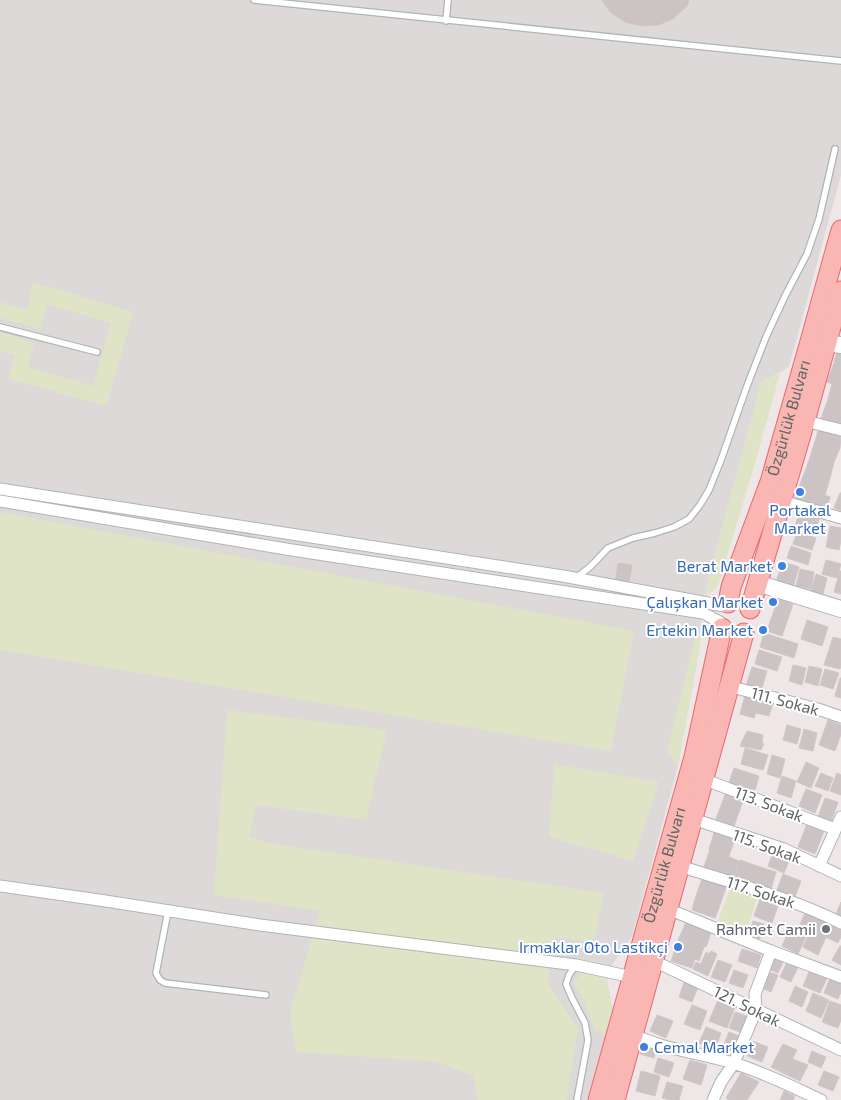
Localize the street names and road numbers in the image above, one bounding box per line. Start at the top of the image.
street label: Özgürlük Bulvarı [762,357,813,478]
street label: 111. Sokak [749,682,821,719]
street label: 113. Sokak [732,782,806,825]
street label: Özgürlük Bulvarı [638,805,689,925]
street label: 115. Sokak [730,824,804,867]
street label: 117. Sokak [725,872,798,911]
street label: 121. Sokak [711,981,784,1030]

